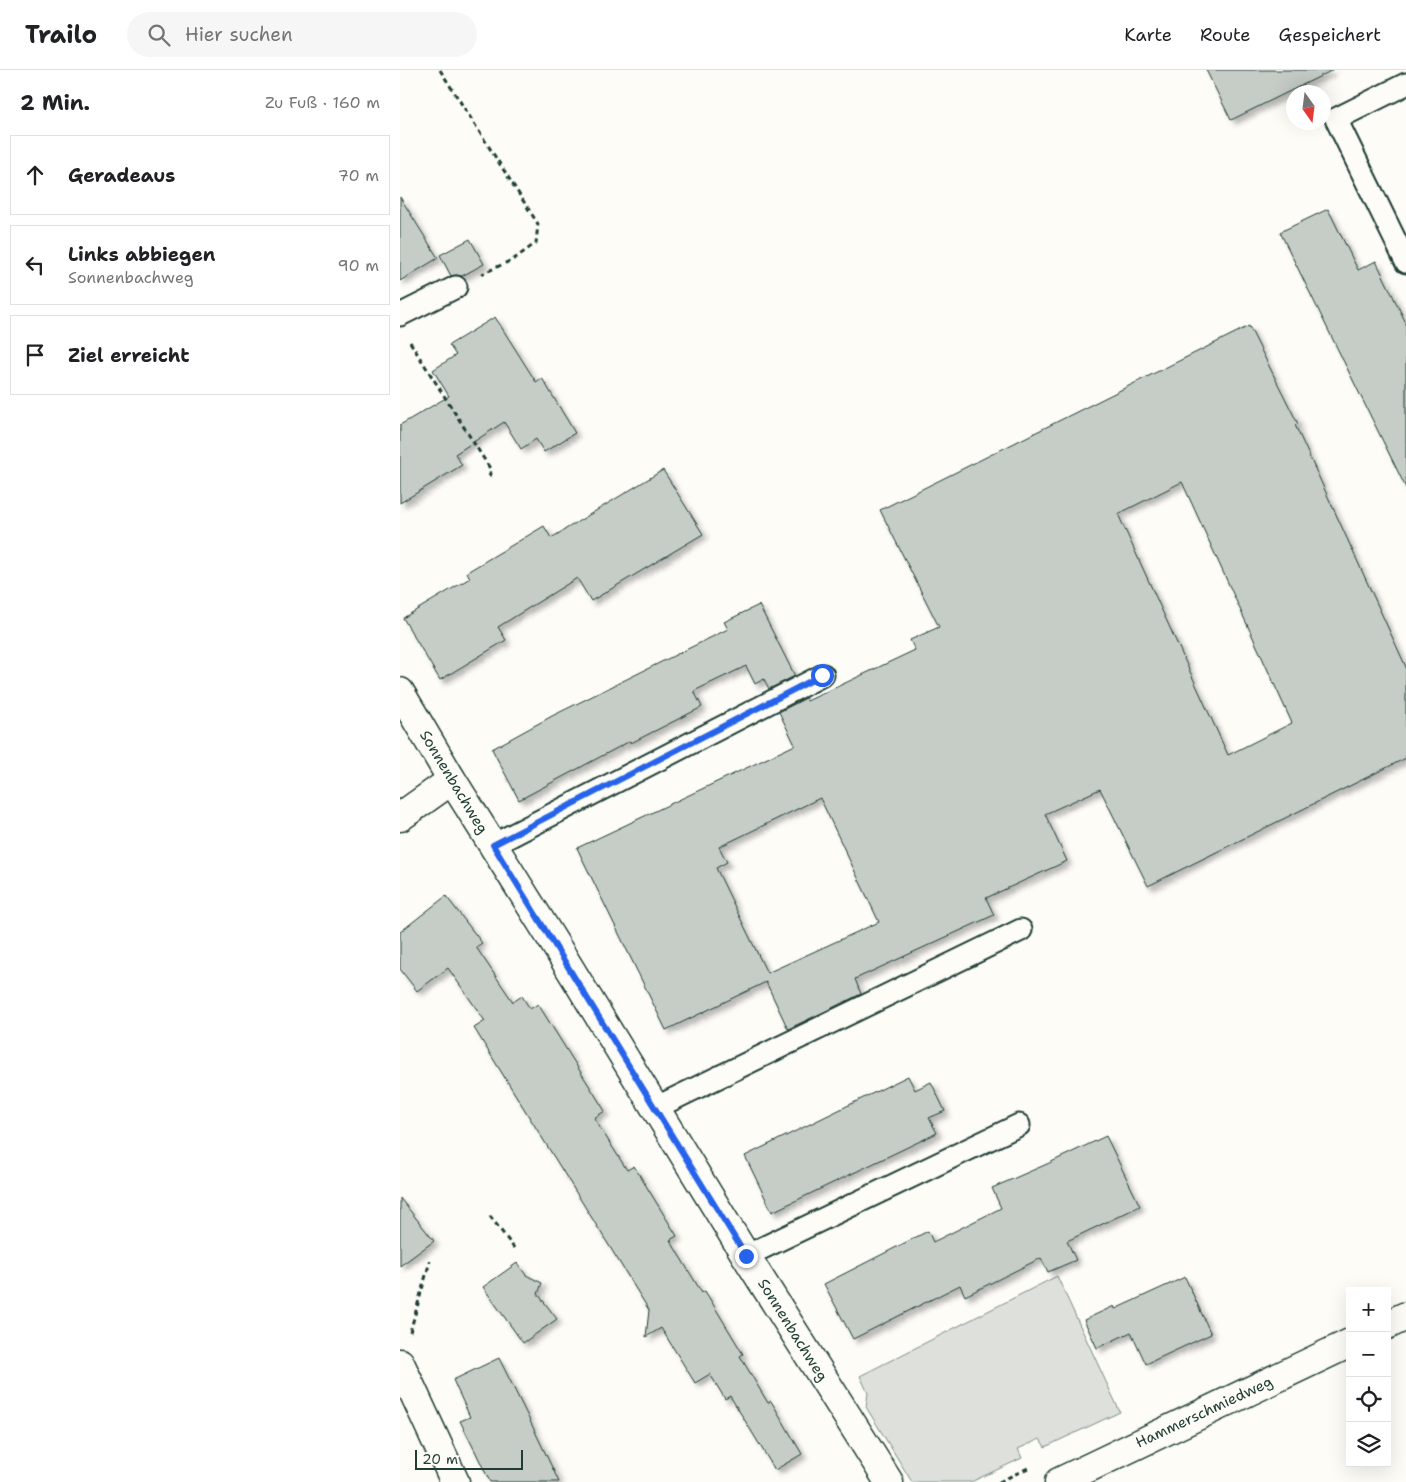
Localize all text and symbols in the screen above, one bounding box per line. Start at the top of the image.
search box [127,12,477,57]
text: Trailo [25,19,97,51]
icon: search [145,21,173,49]
text: Hier suchen [185,22,293,47]
text: Karte [1124,23,1172,47]
text: Route [1200,23,1251,47]
text: Gespeichert [1279,23,1381,47]
north arrow [1286,85,1331,130]
text: 2 Min. [20,89,90,117]
text: Zu Fuß · 160 m [265,92,380,113]
icon: ahead [21,161,49,189]
text: Geradeaus [68,163,175,188]
text: 70 m [338,165,379,186]
text: Links abbiegen [68,242,215,267]
icon: left [21,251,49,279]
text: 90 m [338,255,379,276]
text: Sonnenbachweg [68,267,194,288]
icon: arrive [21,341,49,369]
text: Ziel erreicht [68,343,189,368]
route start [811,664,834,687]
street label: Sonnenbachweg [415,726,493,838]
route end [735,1245,758,1268]
street label: Sonnenbachweg [753,1275,833,1385]
map controls [1346,1287,1391,1467]
button: + [1346,1287,1391,1332]
button: − [1346,1332,1391,1377]
street label: Hammerschmiedweg [1132,1371,1276,1453]
button: locate [1346,1377,1391,1422]
button: layers [1346,1422,1391,1467]
scale bar [415,1447,522,1470]
text: 20 m [422,1450,458,1468]

